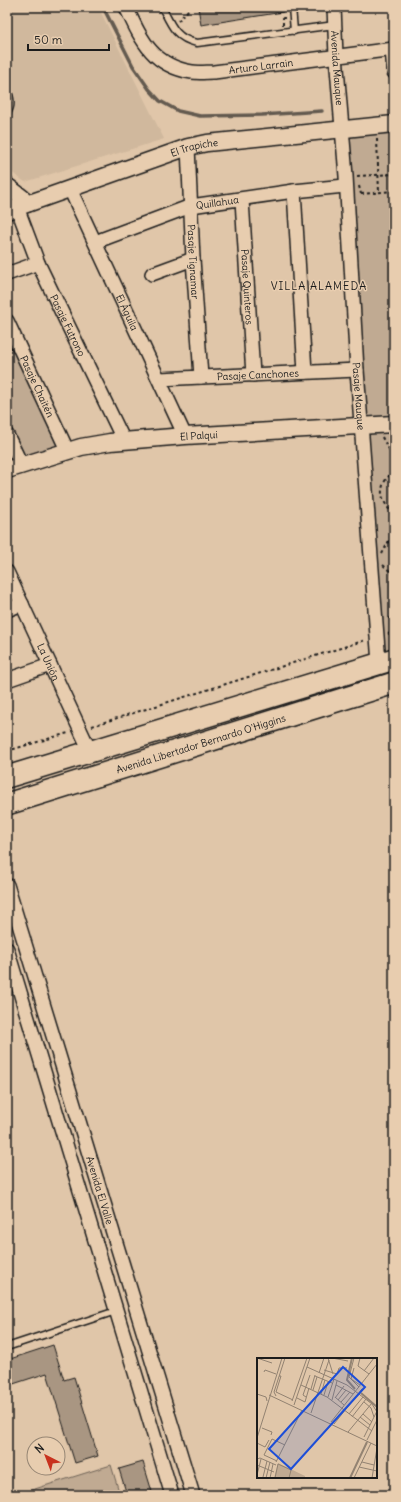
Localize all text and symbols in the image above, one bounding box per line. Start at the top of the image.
scale bar [28,26,109,52]
street label: Avenida Mauque [328,30,346,106]
text: 50 m [34,32,63,47]
street label: Arturo Larrain [228,56,294,77]
street label: El Trapiche [169,136,219,160]
street label: Quillahua [195,193,240,212]
street label: Pasaje Tignamar [184,224,202,300]
street label: Pasaje Quinteros [238,249,256,326]
district label: VILLA ALAMEDA [271,279,367,293]
street label: Pasaje Futrono [47,292,88,359]
street label: El Águila [113,292,141,333]
street label: Pasaje Chaitén [17,354,57,420]
street label: Pasaje Mauque [350,362,367,431]
street label: Pasaje Canchones [217,367,300,383]
street label: El Palqui [179,428,218,443]
street label: La Unión [34,641,63,683]
street label: Avenida Libertador Bernardo O'Higgins [115,711,288,776]
street label: Avenida El Valle [83,1155,116,1226]
inset map [257,1358,377,1478]
north arrow [26,1436,66,1476]
text: N [32,1441,47,1456]

